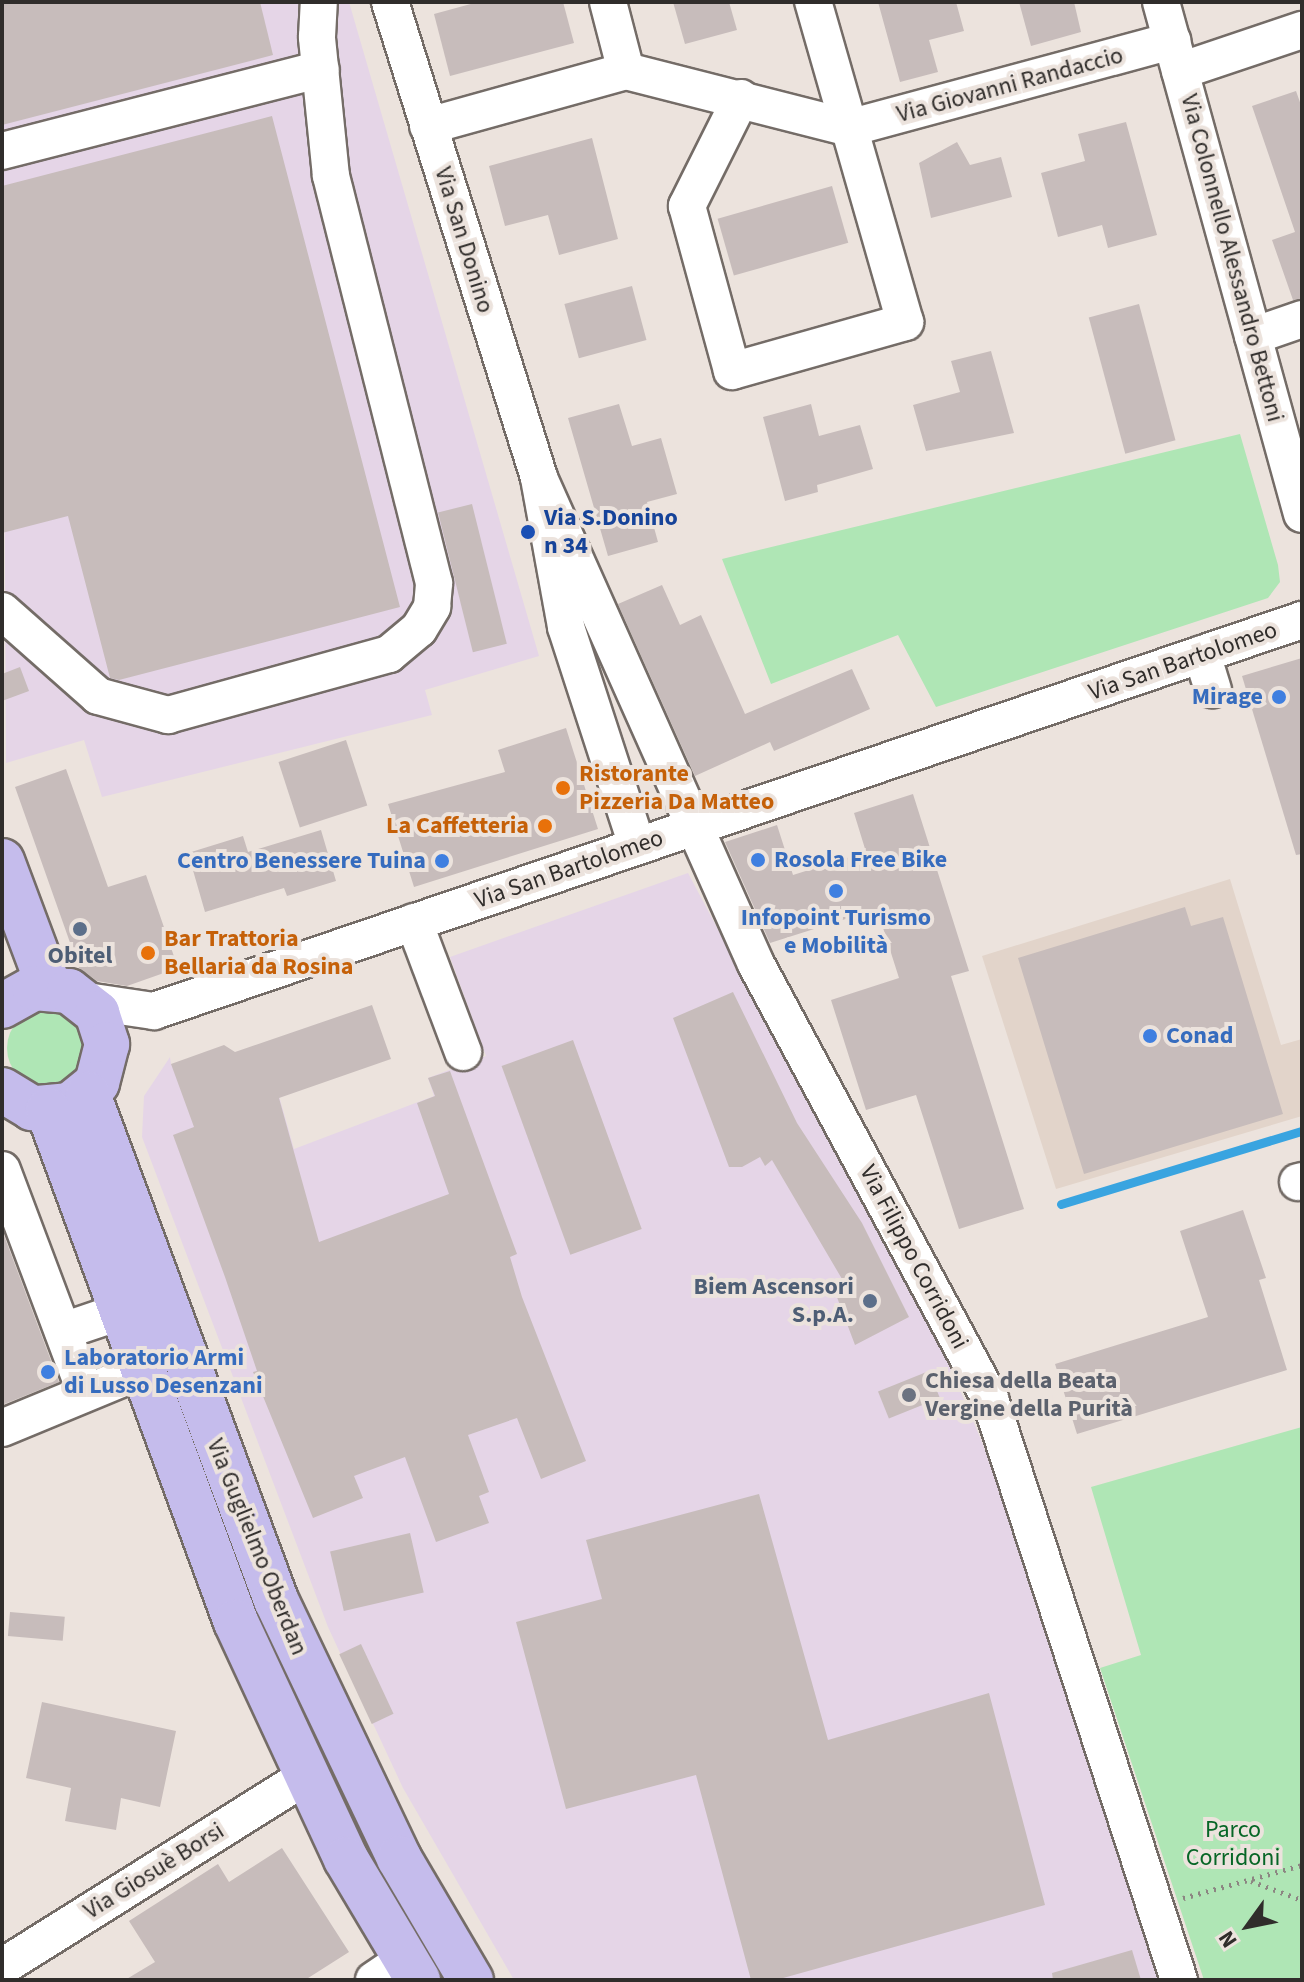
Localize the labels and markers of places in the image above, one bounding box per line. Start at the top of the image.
place label: Via S.Donino n 34 [544,504,678,560]
marker: Via S.Donino n 34 [519,523,537,541]
place label: Mirage [1192,683,1263,711]
marker: Mirage [1270,688,1288,706]
place label: Ristorante Pizzeria Da Matteo [579,760,774,816]
marker: Ristorante Pizzeria Da Matteo [554,779,572,797]
place label: La Caffetteria [386,812,529,840]
marker: La Caffetteria [536,817,554,835]
place label: Rosola Free Bike [774,846,947,874]
place label: Centro Benessere Tuina [177,847,426,875]
marker: Rosola Free Bike [749,851,767,869]
marker: Centro Benessere Tuina [433,852,451,870]
marker: Infopoint Turismo e Mobilità [827,882,845,900]
place label: Infopoint Turismo e Mobilità [741,904,931,960]
marker: Obitel [71,920,89,938]
place label: Bar Trattoria Bellaria da Rosina [164,925,353,981]
place label: Obitel [48,942,112,970]
marker: Bar Trattoria Bellaria da Rosina [139,944,157,962]
place label: Conad [1166,1022,1233,1050]
marker: Conad [1141,1027,1159,1045]
place label: Biem Ascensori S.p.A. [693,1273,854,1329]
marker: Biem Ascensori S.p.A. [861,1292,879,1310]
place label: Laboratorio Armi di Lusso Desenzani [64,1344,263,1400]
marker: Laboratorio Armi di Lusso Desenzani [39,1363,57,1381]
place label: Chiesa della Beata Vergine della Purità [925,1367,1133,1423]
marker: Chiesa della Beata Vergine della Purità [900,1386,918,1404]

